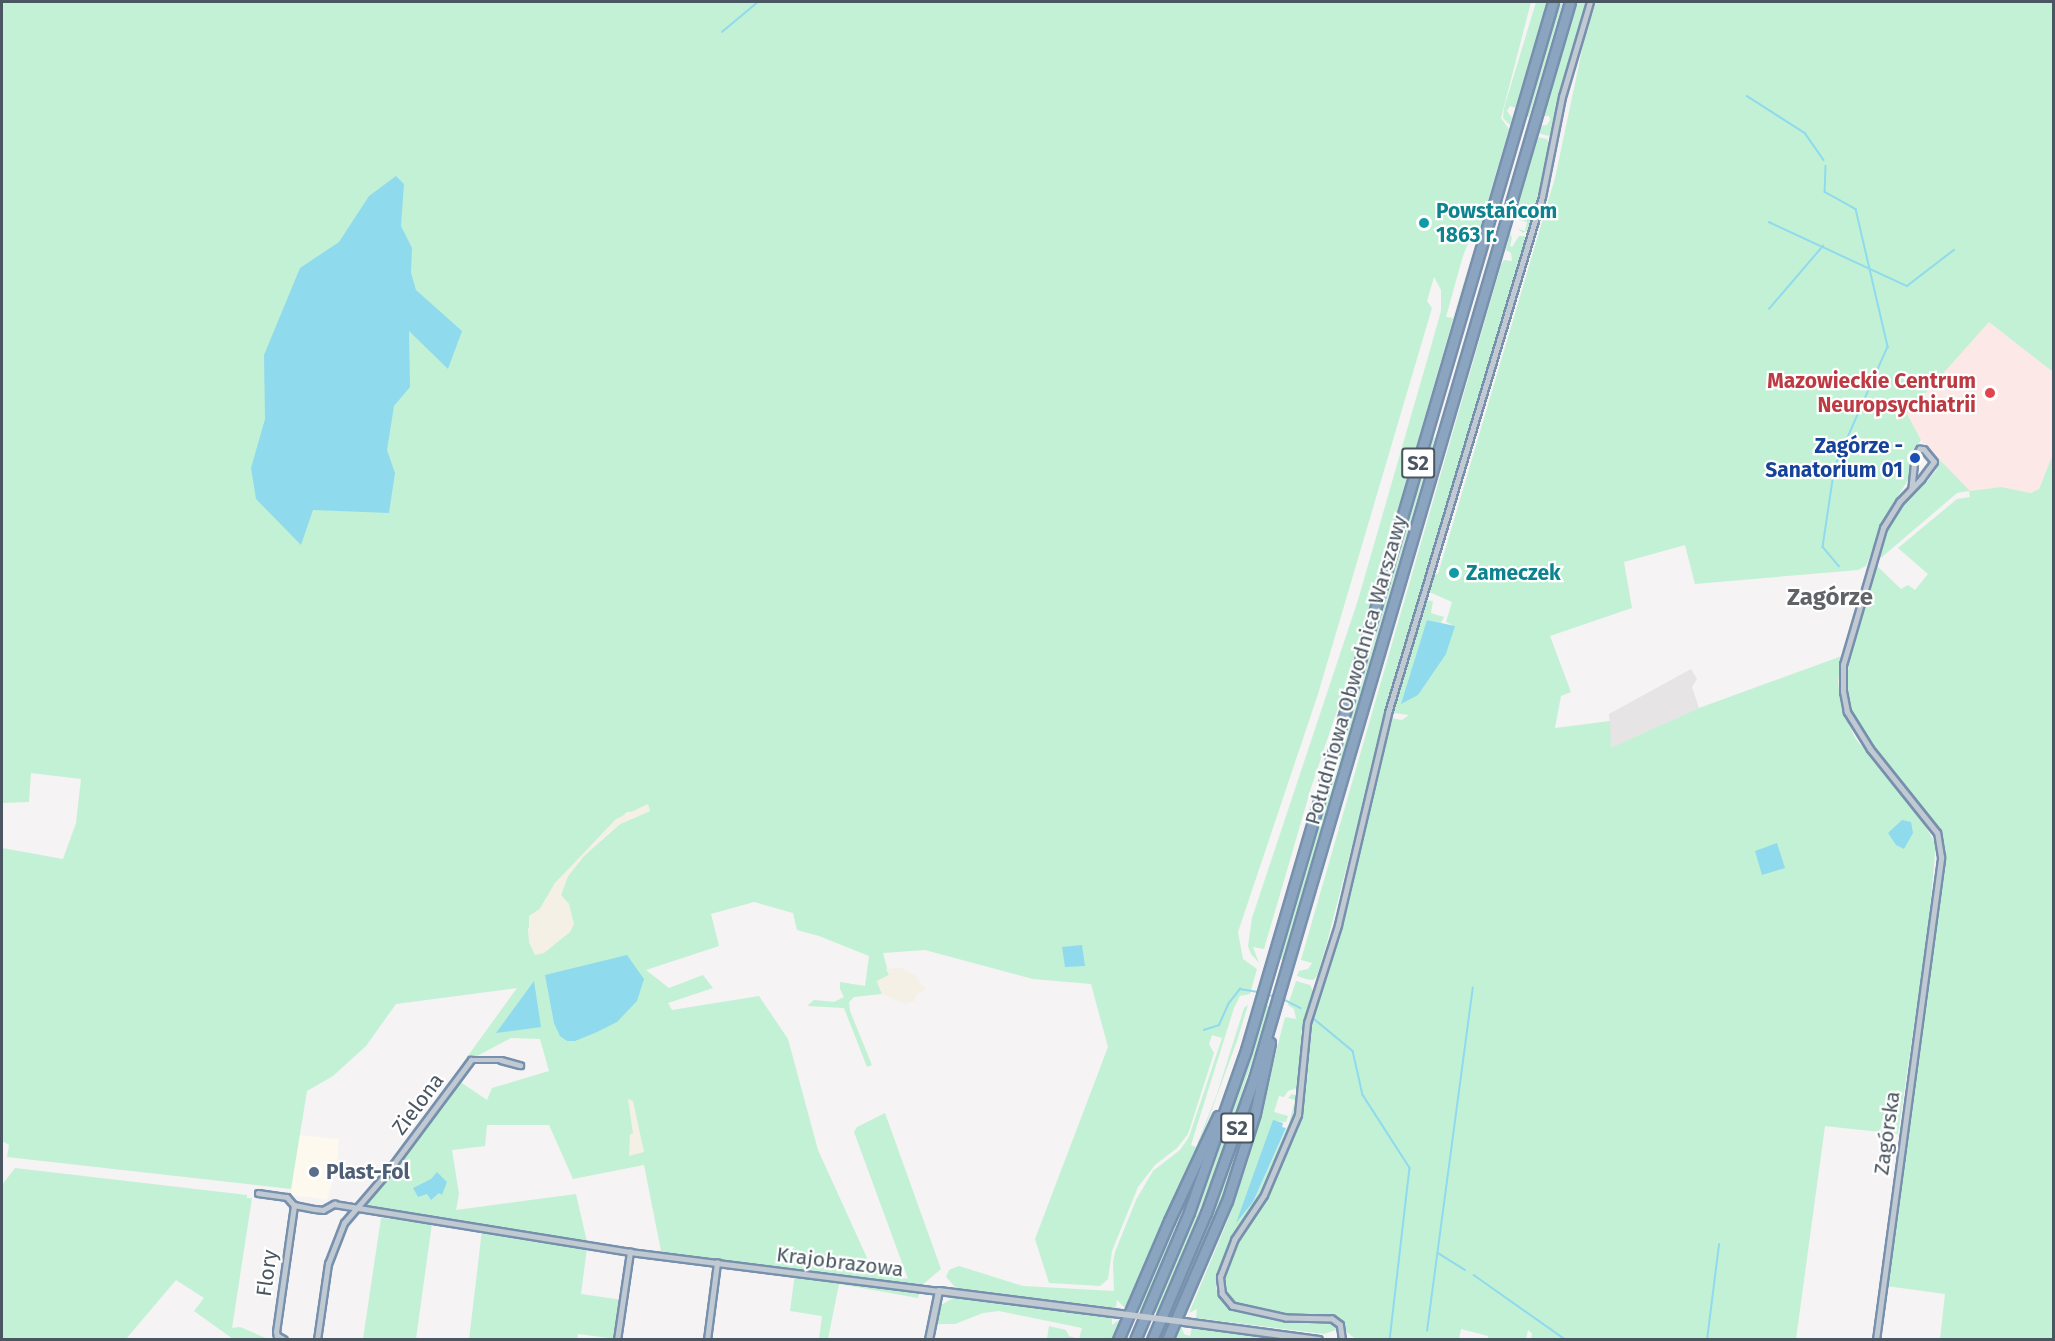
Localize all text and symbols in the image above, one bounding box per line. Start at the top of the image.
place label: Powstańcom 1863 r. [1436,198,1557,248]
marker: Powstańcom 1863 r. [1417,216,1431,230]
place label: Mazowieckie Centrum Neuropsychiatrii [1767,368,1976,418]
marker: Mazowieckie Centrum Neuropsychiatrii [1981,384,1999,402]
place label: Zagórze - Sanatorium 01 [1765,433,1903,483]
road number: S2 [1400,446,1436,480]
marker: Zagórze - Sanatorium 01 [1908,451,1922,465]
street label: Południowa Obwodnica Warszawy [1300,512,1412,828]
place label: Zameczek [1466,560,1561,586]
marker: Zameczek [1447,566,1461,580]
district label: Zagórze [1787,584,1873,612]
street label: Zielona [387,1068,449,1140]
street label: Zagórska [1869,1090,1905,1176]
road number: S2 [1219,1111,1255,1145]
place label: Plast-Fol [326,1159,410,1185]
marker: Plast-Fol [307,1165,321,1179]
street label: Krajobrazowa [775,1242,905,1282]
street label: Flory [251,1248,283,1298]

